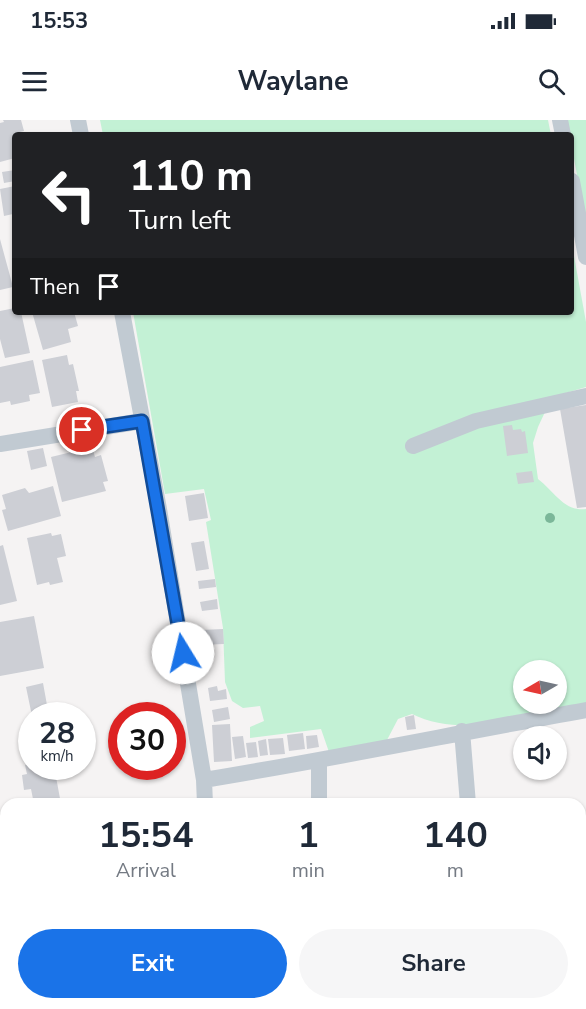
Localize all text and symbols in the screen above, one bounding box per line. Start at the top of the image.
text: 15:53 [30,6,88,36]
text: Waylane [237,63,349,100]
icon: menu [18,65,51,98]
icon: search [535,65,568,98]
text: 110 m [129,148,253,205]
icon: left [30,156,108,234]
text: Turn left [129,202,230,239]
icon: arrive [92,270,125,303]
text: Then [30,272,80,302]
pin [56,404,107,455]
icon: arrive [65,413,98,446]
position arrow [151,621,215,685]
north arrow [513,660,567,714]
map controls [513,660,567,780]
speed limit sign: 30 [108,702,186,780]
text: 28 [39,713,75,754]
button: sound [513,726,567,780]
text: km/h [40,746,74,766]
text: 15:54 [98,811,194,860]
text: 1 [297,811,319,860]
text: 140 [423,811,488,860]
text: Arrival [116,857,176,884]
text: min [292,857,325,884]
text: m [447,857,464,884]
button: Exit [18,929,287,998]
button: Share [299,929,568,998]

